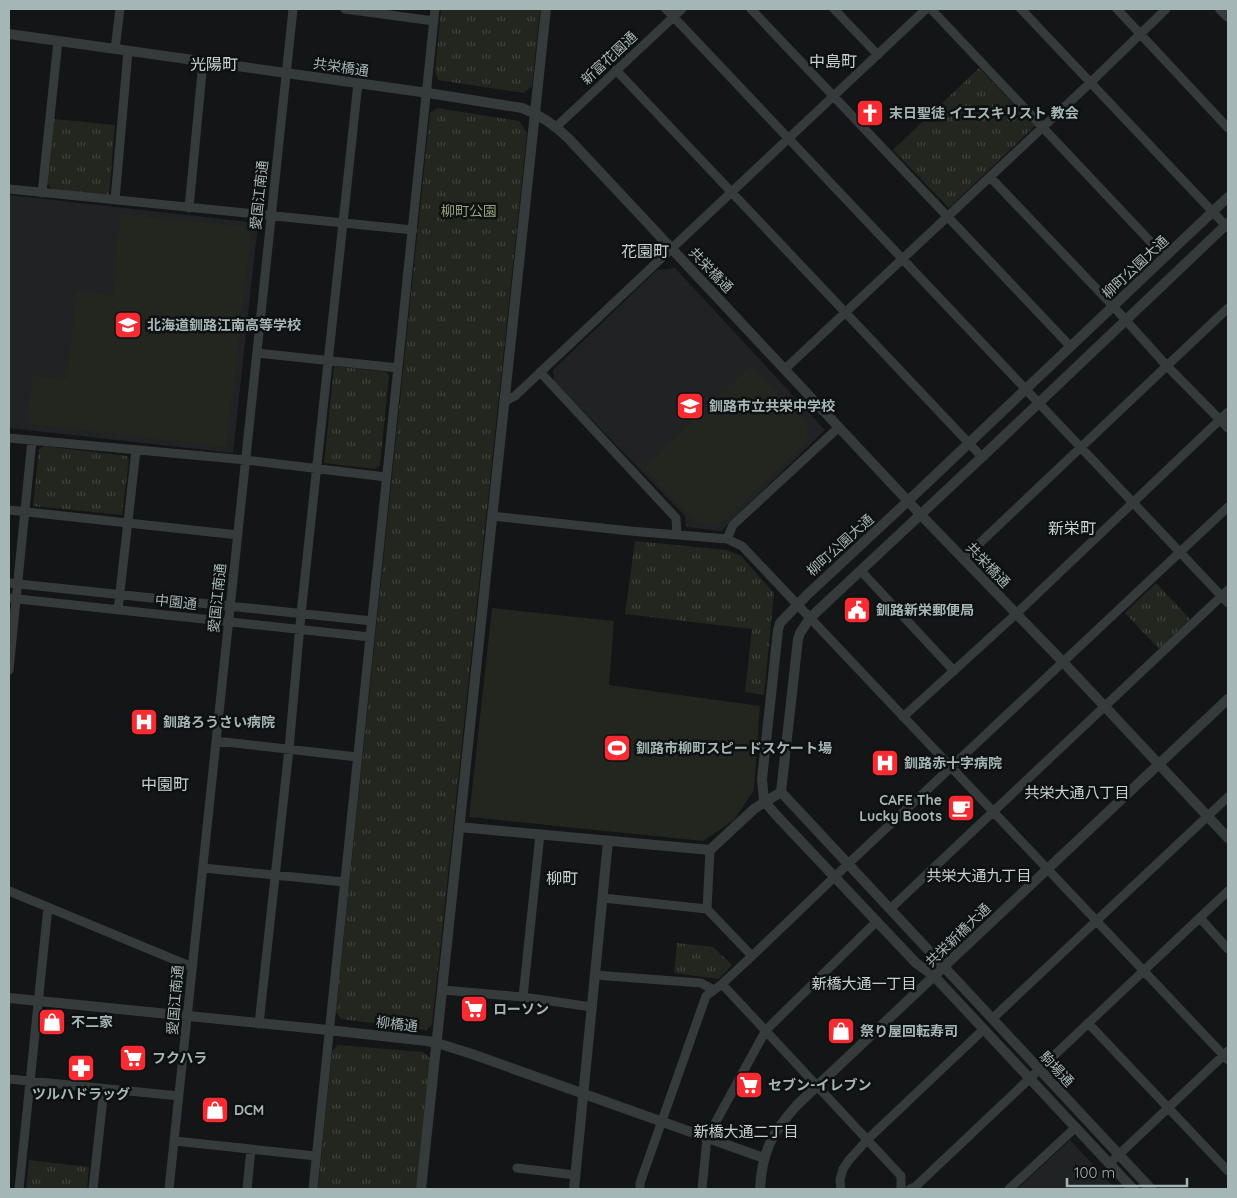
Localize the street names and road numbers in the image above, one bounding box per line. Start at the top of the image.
street label: 新富花園通 [577,28,641,88]
street label: 共栄橋通 [312,54,370,80]
street label: 愛国江南通 [246,159,272,231]
street label: 柳町公園大通 [1098,232,1172,302]
street label: 共栄橋通 [685,244,737,296]
street label: 柳町公園大通 [803,510,877,580]
street label: 共栄橋通 [962,539,1014,591]
street label: 愛国江南通 [204,562,230,634]
street label: 中園通 [154,591,198,613]
street label: 共栄新橋大通 [922,899,994,971]
street label: 愛国江南通 [163,964,187,1036]
street label: 柳橋通 [375,1013,419,1035]
street label: 駒場通 [1036,1048,1078,1090]

